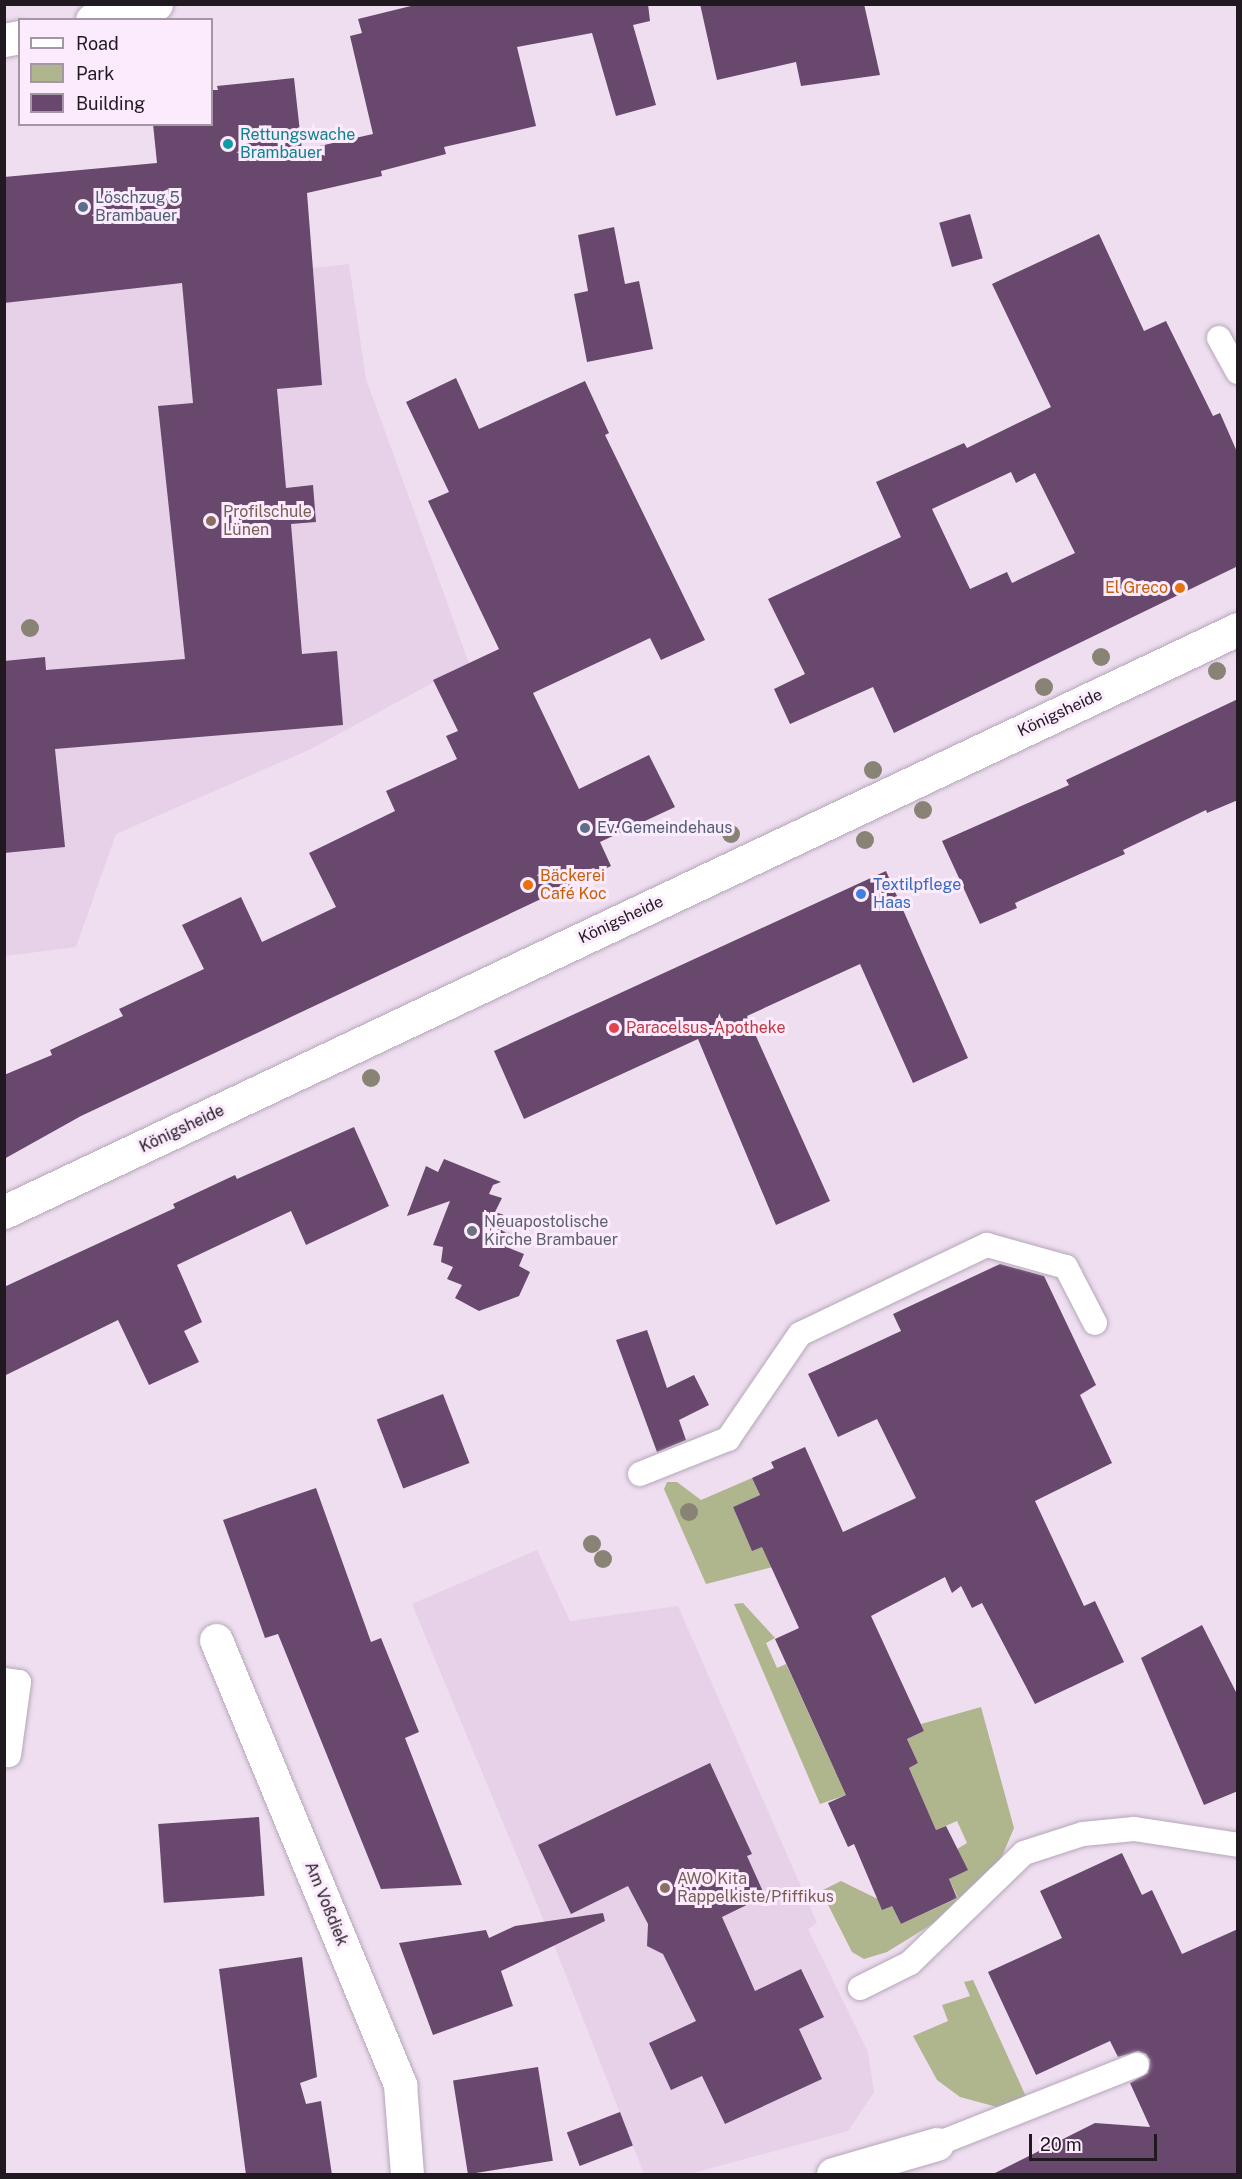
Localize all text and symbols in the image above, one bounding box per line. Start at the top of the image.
legend [18,18,213,126]
text: Road [76,33,119,54]
text: Park [76,63,114,84]
text: Building [76,93,145,114]
place label: Rettungswache Brambauer [240,125,355,163]
marker: Rettungswache Brambauer [221,137,235,151]
place label: Löschzug 5 Brambauer [95,188,180,226]
marker: Löschzug 5 Brambauer [76,200,90,214]
place label: Profilschule Lünen [223,502,312,540]
marker: Profilschule Lünen [204,514,218,528]
place label: El Greco [1105,578,1168,598]
marker: El Greco [1173,581,1187,595]
street label: Königsheide [1015,685,1105,741]
place label: Ev. Gemeindehaus [597,818,732,838]
marker: Ev. Gemeindehaus [578,821,592,835]
place label: Bäckerei Café Koc [540,866,607,904]
place label: Textilpflege Haas [873,875,961,913]
marker: Bäckerei Café Koc [521,878,535,892]
marker: Textilpflege Haas [854,887,868,901]
street label: Königsheide [576,892,666,948]
place label: Paracelsus-Apotheke [626,1018,785,1038]
marker: Paracelsus-Apotheke [607,1021,621,1035]
street label: Königsheide [137,1101,227,1157]
place label: Neuapostolische Kirche Brambauer [484,1212,618,1250]
marker: Neuapostolische Kirche Brambauer [465,1224,479,1238]
street label: Am Voßdiek [300,1859,352,1949]
place label: AWO Kita Rappelkiste/Pfiffikus [677,1869,834,1907]
marker: AWO Kita Rappelkiste/Pfiffikus [658,1881,672,1895]
scale bar [1032,2122,1160,2160]
text: 20 m [1040,2134,1082,2155]

